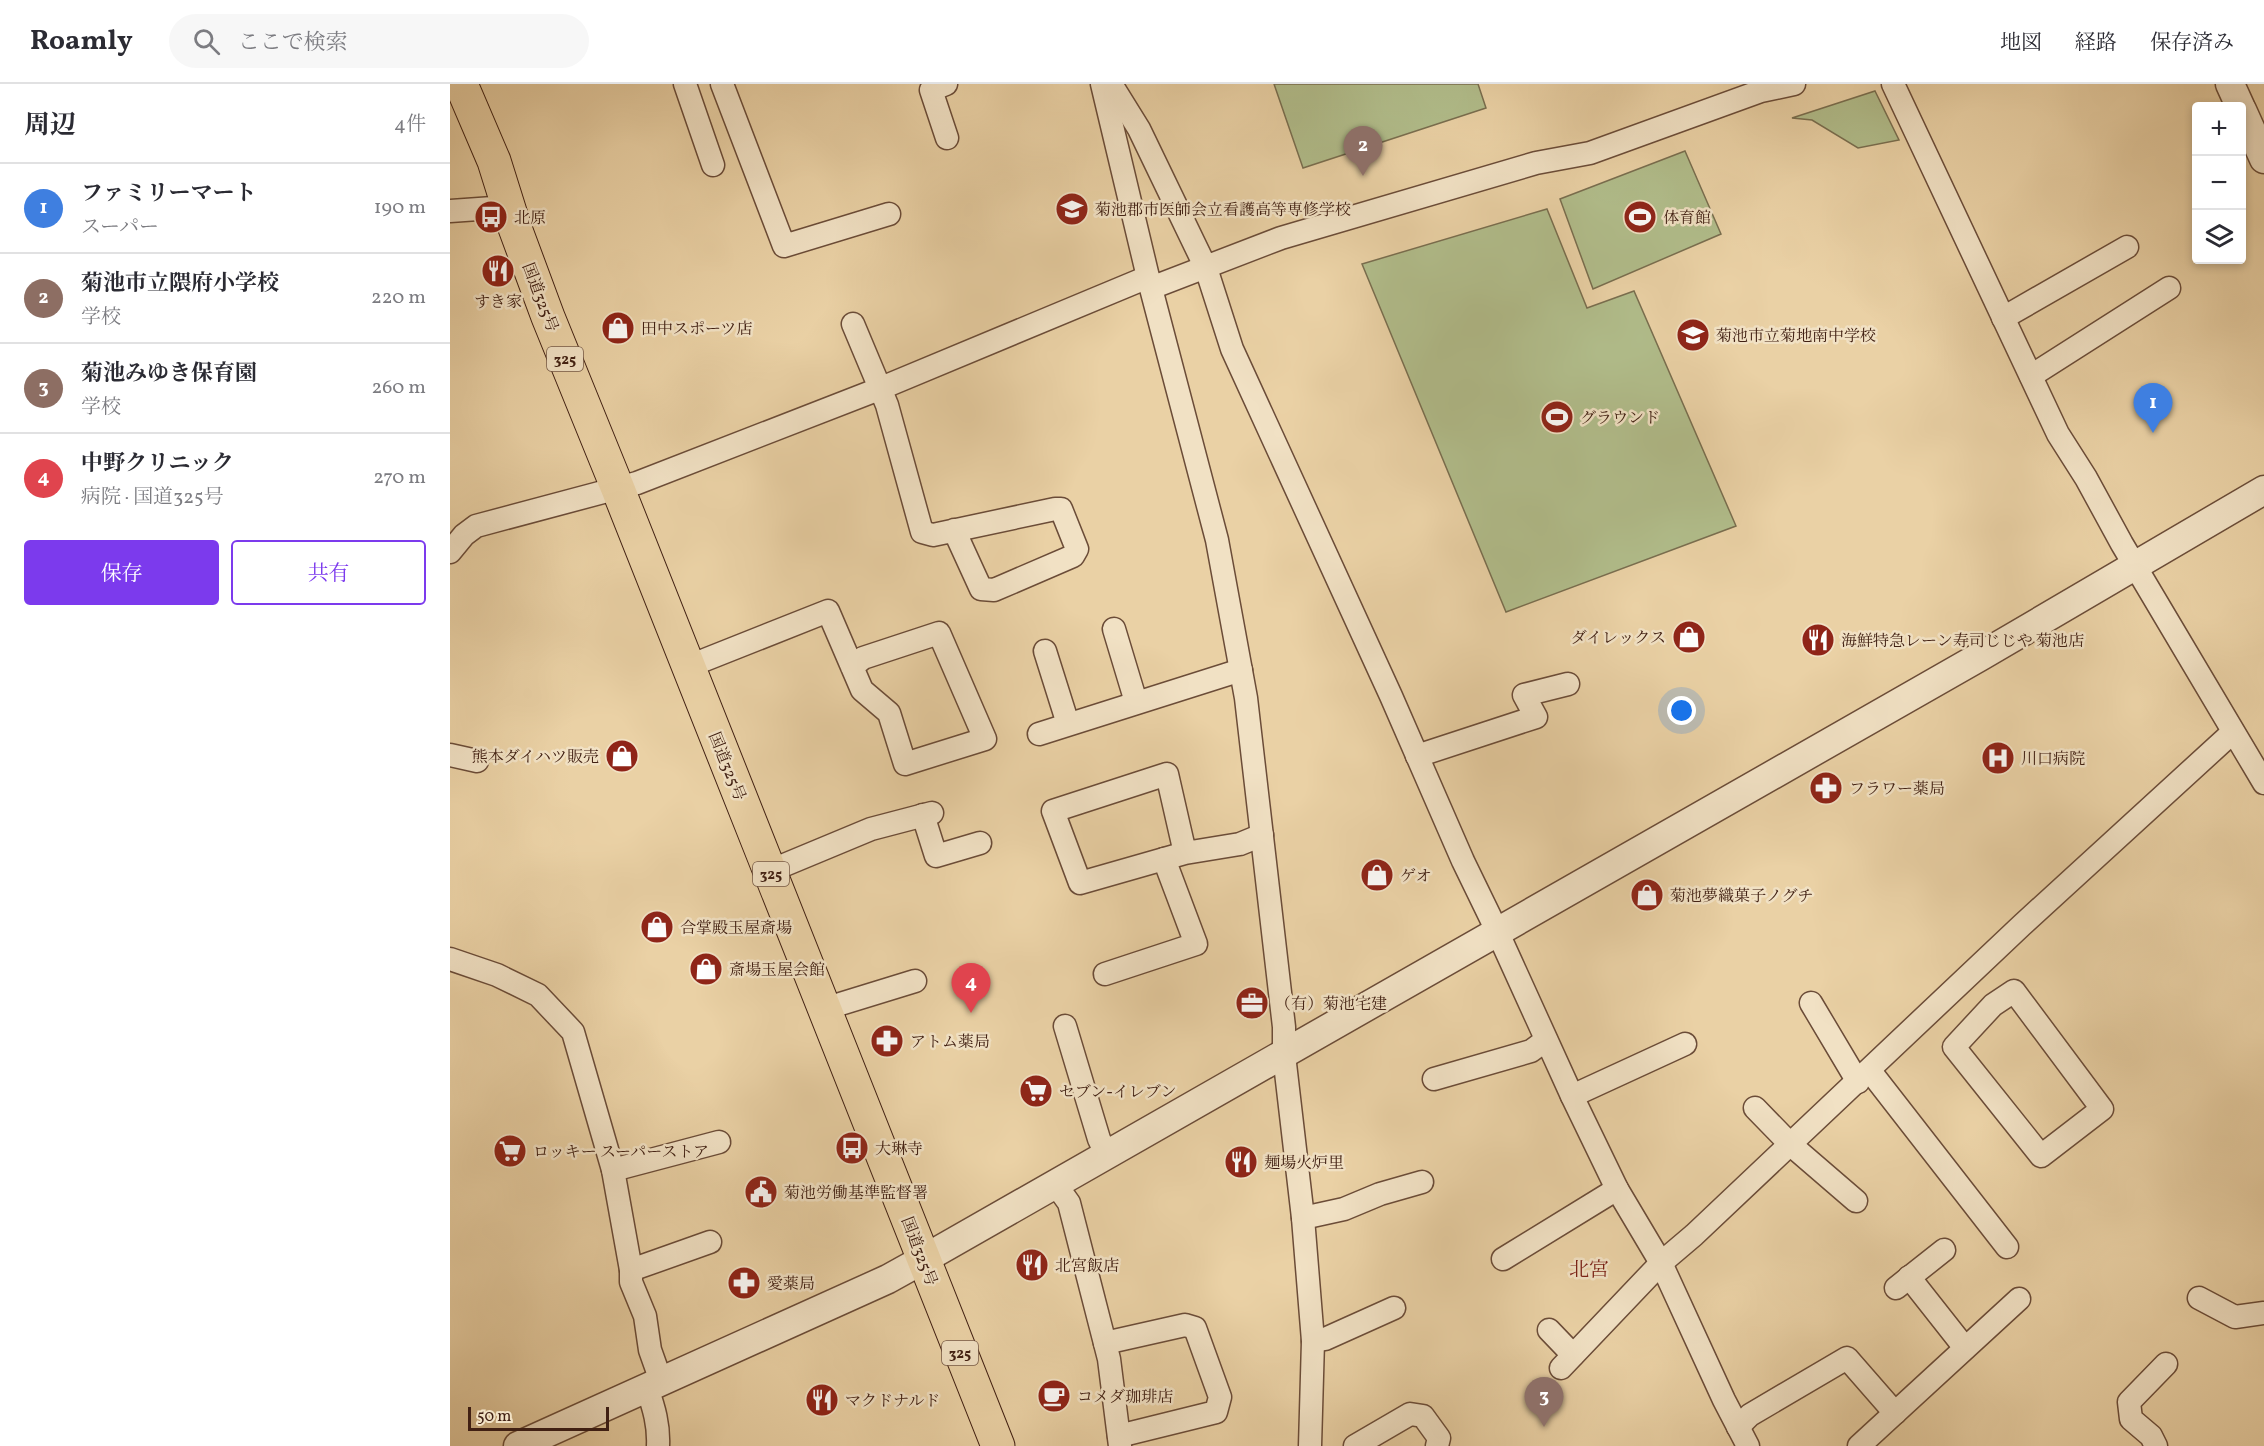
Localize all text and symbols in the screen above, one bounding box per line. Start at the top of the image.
search box [169,14,589,68]
text: Roamly [30,22,133,61]
icon: search [190,25,223,58]
text: ここで検索 [238,28,348,59]
text: 地図 [2000,29,2042,58]
text: 経路 [2075,29,2117,58]
text: 保存済み [2150,29,2234,58]
map controls [2192,102,2246,264]
button: + [2192,102,2246,156]
text: 周辺 [24,108,76,144]
text: 4件 [394,111,426,139]
pin: 2 [1344,126,1382,176]
button: − [2192,156,2246,210]
text: ファミリーマート [81,179,257,210]
school or university icon: 菊池郡市医師会立看護高等専修学校 [1054,191,1090,227]
text: 1 [39,194,48,222]
text: 190 m [374,194,426,222]
bus stop icon: 北原 [473,199,509,235]
sports icon: 体育館 [1622,199,1658,235]
place label: 菊池郡市医師会立看護高等専修学校 [1095,200,1351,222]
place label: 北原 [514,208,546,230]
place label: 体育館 [1663,208,1711,230]
button: layers [2192,210,2246,264]
text: スーパー [81,214,159,242]
restaurant icon: すき家 [480,253,516,289]
street label: 国道325号 [516,260,562,336]
text: 菊池市立隈府小学校 [81,269,279,300]
text: 2 [38,284,49,312]
text: 220 m [371,284,426,312]
place label: すき家 [474,292,522,314]
text: 学校 [81,304,121,332]
shop icon: 田中スポーツ店 [600,310,636,346]
school or university icon: 菊池市立菊地南中学校 [1675,317,1711,353]
place label: 田中スポーツ店 [641,319,752,341]
place label: 菊池市立菊地南中学校 [1716,326,1876,348]
road number: 325 [547,347,583,371]
text: 菊池みゆき保育園 [81,359,257,390]
text: 3 [38,374,49,402]
text: 260 m [371,374,426,402]
pin: 1 [2134,384,2172,433]
text: 学校 [81,394,121,422]
sports icon: グラウンド [1539,399,1575,435]
place label: グラウンド [1580,408,1660,430]
text: 中野クリニック [81,449,234,480]
text: 4 [37,464,50,492]
text: 270 m [373,464,426,492]
text: 病院 · 国道325号 [81,484,224,512]
button: 保存 [24,540,219,605]
button: 共有 [231,540,426,605]
shop icon: ダイレックス [1671,619,1707,655]
restaurant icon: 海鮮特急レーン寿司じじや 菊池店 [1800,622,1836,658]
place label: ダイレックス [1571,628,1666,650]
place label: 海鮮特急レーン寿司じじや 菊池店 [1841,631,2084,653]
your location [1667,696,1696,725]
street label: 国道325号 [702,729,750,804]
shop icon: 熊本ダイハツ販売 [604,738,640,774]
hospital icon: 川口病院 [1980,740,2016,776]
place label: 熊本ダイハツ販売 [472,747,599,769]
place label: 川口病院 [2021,749,2085,771]
pharmacy icon: フラワー薬局 [1808,770,1844,806]
place label: フラワー薬局 [1849,779,1945,801]
shop icon: ゲオ [1359,857,1395,893]
road number: 325 [753,862,789,886]
place label: ゲオ [1400,866,1432,888]
shop icon: 菊池夢織菓子ノグチ [1629,877,1665,913]
place label: 菊池夢織菓子ノグチ [1670,886,1814,908]
shop icon: 合掌殿玉屋斎場 [639,909,675,945]
place label: 合掌殿玉屋斎場 [680,918,792,940]
shop icon: 斎場玉屋会館 [688,951,724,987]
place label: 斎場玉屋会館 [729,960,825,982]
pin: 4 [952,964,990,1013]
office icon: （有）菊池宅建 [1234,985,1270,1021]
place label: （有）菊池宅建 [1275,994,1387,1016]
pharmacy icon: アトム薬局 [869,1023,905,1059]
place label: アトム薬局 [910,1032,990,1054]
supermarket icon: セブン-イレブン [1018,1073,1054,1109]
place label: セブン-イレブン [1059,1082,1176,1104]
bus stop icon: 大琳寺 [834,1130,870,1166]
supermarket icon: ロッキー スーパーストア [492,1133,528,1169]
place label: 大琳寺 [875,1139,923,1161]
place label: ロッキー スーパーストア [533,1142,709,1164]
restaurant icon: 麺場火炉里 [1223,1144,1259,1180]
place label: 麺場火炉里 [1264,1153,1344,1175]
public building icon: 菊池労働基準監督署 [743,1174,779,1210]
place label: 菊池労働基準監督署 [784,1183,928,1205]
street label: 国道325号 [895,1214,941,1290]
restaurant icon: 北宮飯店 [1014,1247,1050,1283]
place label: 北宮飯店 [1055,1256,1119,1278]
district label: 北宮 [1569,1257,1609,1285]
pharmacy icon: 愛薬局 [726,1265,762,1301]
place label: 愛薬局 [767,1274,815,1296]
road number: 325 [942,1341,978,1365]
cafe icon: コメダ珈琲店 [1036,1378,1072,1414]
pin: 3 [1524,1378,1564,1427]
restaurant icon: マクドナルド [804,1382,840,1418]
place label: コメダ珈琲店 [1077,1387,1173,1409]
place label: マクドナルド [845,1391,940,1413]
scale bar [468,1404,609,1432]
text: 50 m [477,1406,511,1428]

